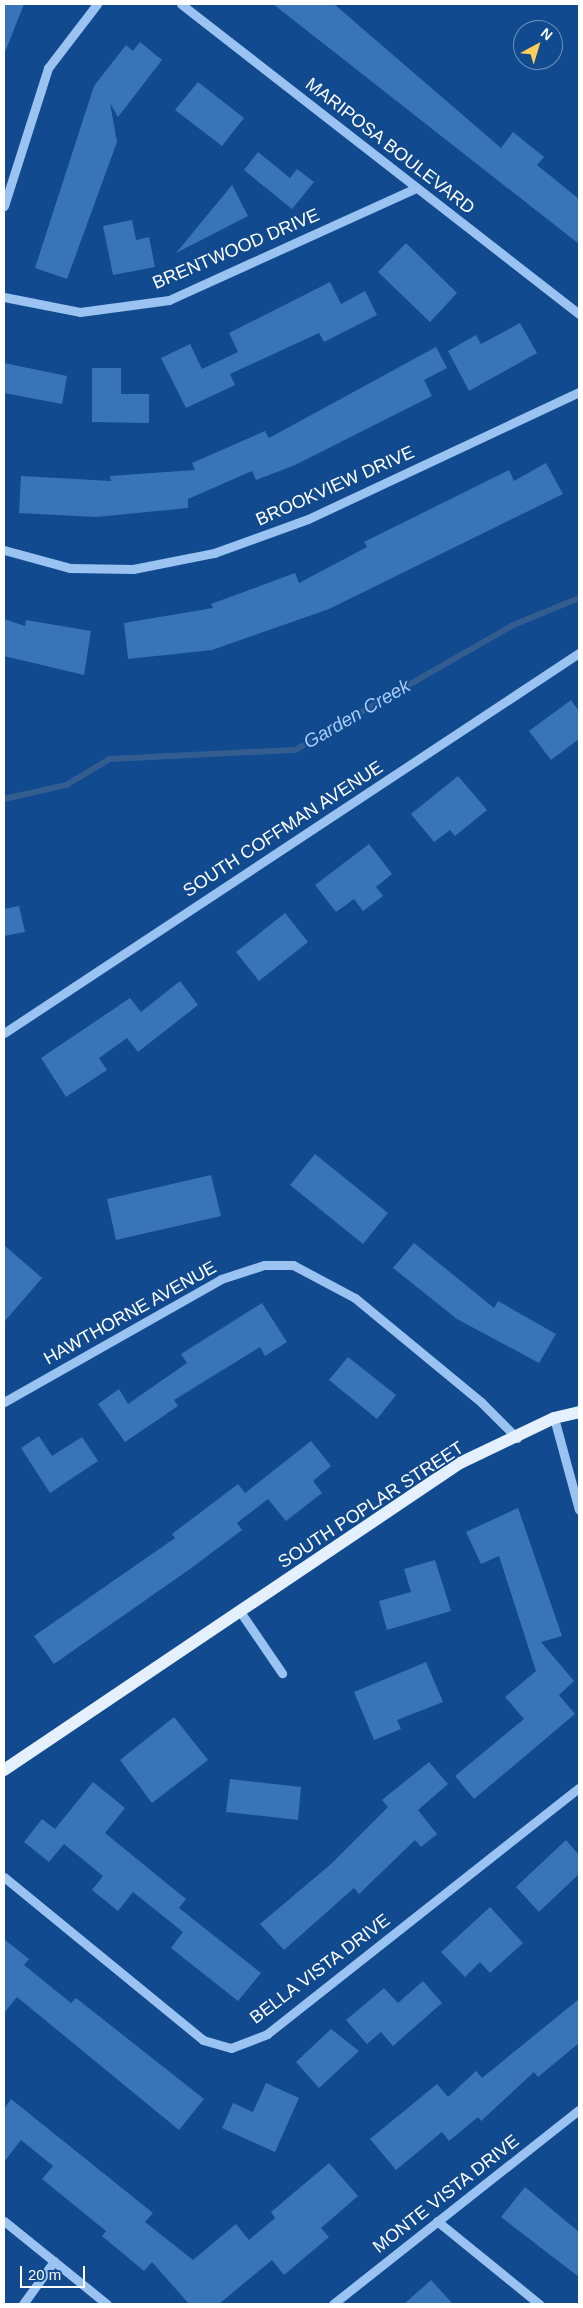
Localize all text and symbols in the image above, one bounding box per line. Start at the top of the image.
north arrow [513,20,563,70]
text: N [538,25,556,44]
street label: MARIPOSA BOULEVARD [301,73,479,219]
street label: BRENTWOOD DRIVE [149,204,323,294]
street label: BROOKVIEW DRIVE [252,441,418,531]
water label: Garden Creek [300,674,414,754]
street label: SOUTH COFFMAN AVENUE [179,756,387,902]
street label: HAWTHORNE AVENUE [39,1256,221,1370]
street label: SOUTH POPLAR STREET [274,1437,468,1573]
street label: BELLA VISTA DRIVE [245,1909,395,2029]
street label: MONTE VISTA DRIVE [368,2130,524,2258]
scale bar [22,2256,88,2288]
text: 20 m [28,2266,61,2283]

